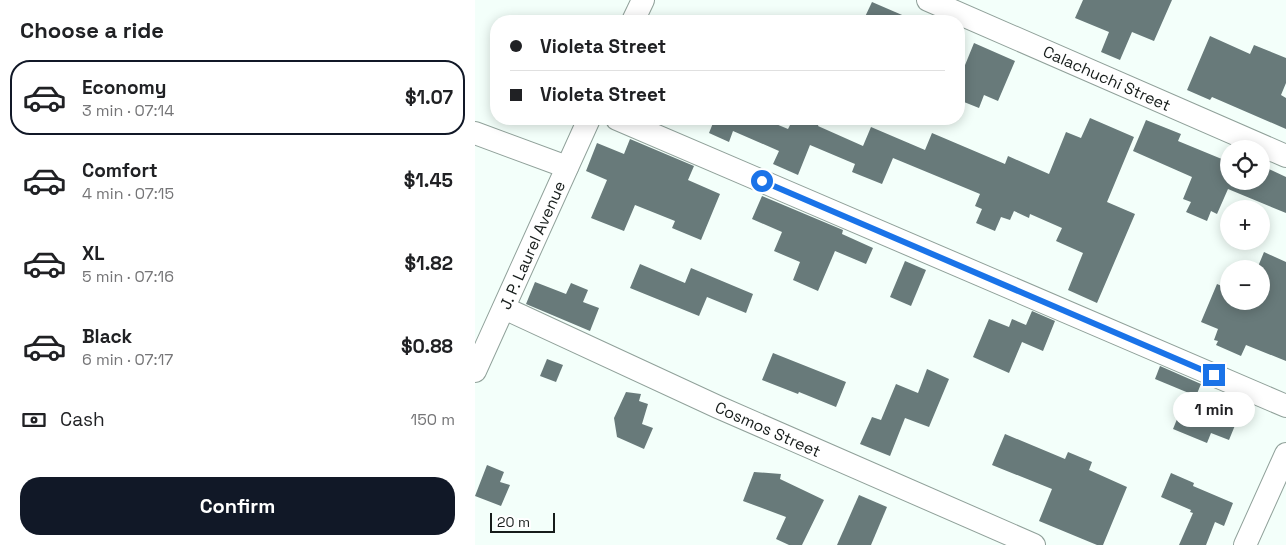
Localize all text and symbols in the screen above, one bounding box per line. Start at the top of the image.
text: Choose a ride [20,16,164,44]
text: Violeta Street [540,34,666,59]
street label: Calachuchi Street [1040,41,1174,116]
icon: car [22,75,67,120]
text: Economy [82,75,166,100]
text: Violeta Street [540,82,666,107]
text: $1.07 [405,85,453,110]
text: 3 min · 07:14 [82,100,174,121]
map controls [1220,140,1270,310]
button: locate [1220,140,1270,190]
icon: car [22,158,67,203]
text: Comfort [82,158,158,183]
text: $1.45 [404,168,453,193]
route start [751,170,773,192]
street label: J. P. Laurel Avenue [495,178,570,313]
text: 4 min · 07:15 [82,183,174,204]
button: + [1220,200,1270,250]
icon: car [22,241,67,286]
text: XL [82,241,105,266]
text: $1.82 [405,251,453,276]
button: − [1220,260,1270,310]
text: 5 min · 07:16 [82,266,174,287]
icon: car [22,324,67,369]
text: Black [82,324,132,349]
text: $0.88 [401,334,453,359]
text: 6 min · 07:17 [82,349,173,370]
route end [1203,364,1225,386]
callout: 1 min [1173,392,1255,428]
street label: Cosmos Street [712,397,824,462]
text: 1 min [1194,399,1234,420]
icon: cash [20,406,48,434]
text: Cash [60,407,105,432]
text: 150 m [411,409,455,430]
button: Confirm [20,477,455,535]
scale bar [490,510,555,533]
text: 20 m [497,513,530,531]

